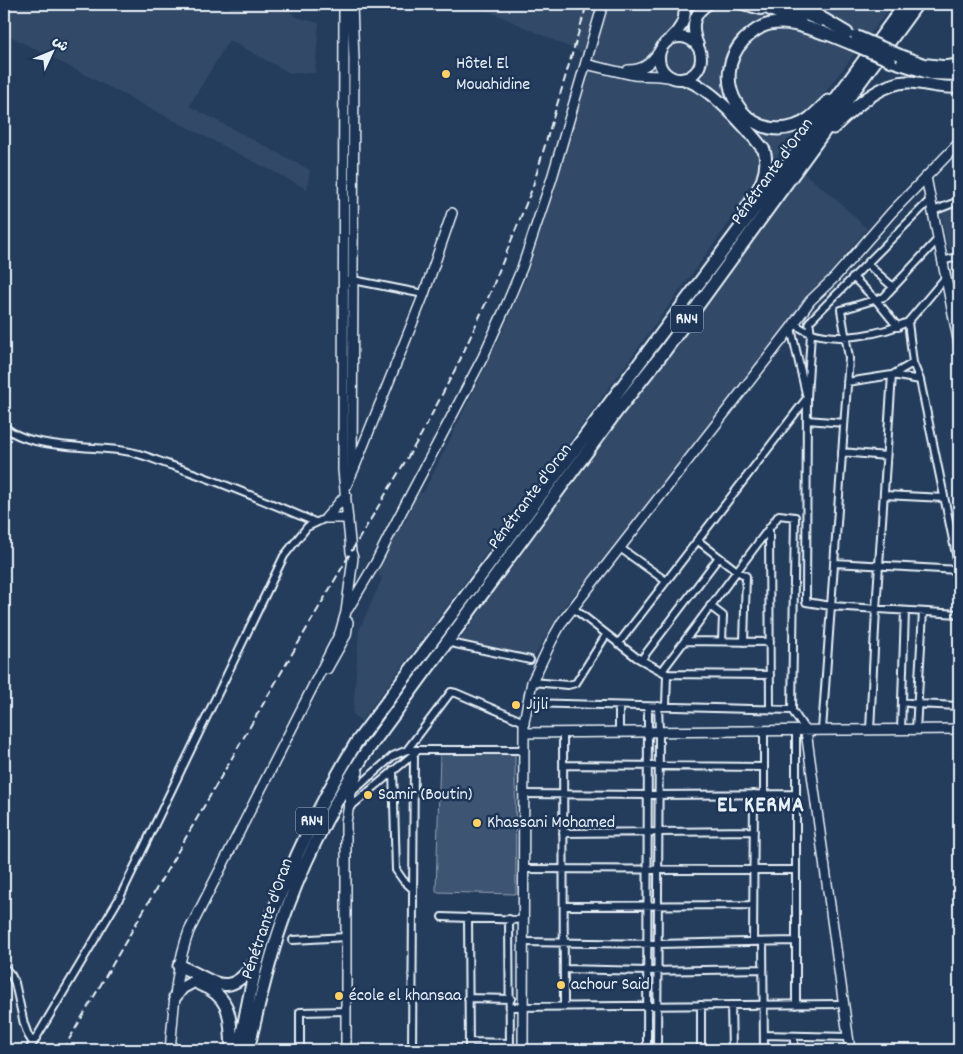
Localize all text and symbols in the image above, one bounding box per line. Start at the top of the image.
north arrow [28,28,78,78]
text: ش [47,32,72,57]
place label: Hôtel El Mouahidine [456,52,530,98]
marker: Hôtel El Mouahidine [440,68,452,80]
street label: Pénétrante d'Oran [726,113,820,231]
road number: RN4 [671,306,703,332]
street label: Pénétrante d'Oran [483,439,579,555]
place label: Jijli [526,693,548,718]
marker: Jijli [510,699,522,711]
place label: Samir (Boutin) [378,783,472,808]
marker: Samir (Boutin) [362,789,374,801]
district label: EL KERMA [717,791,805,822]
road number: RN4 [296,808,328,834]
place label: Khassani Mohamed [487,811,615,836]
marker: Khassani Mohamed [471,817,483,829]
street label: Pénétrante d'Oran [236,855,300,983]
place label: achour Said [571,973,650,998]
marker: achour Said [555,979,567,991]
place label: école el khansaa [349,984,462,1009]
marker: école el khansaa [333,990,345,1002]

